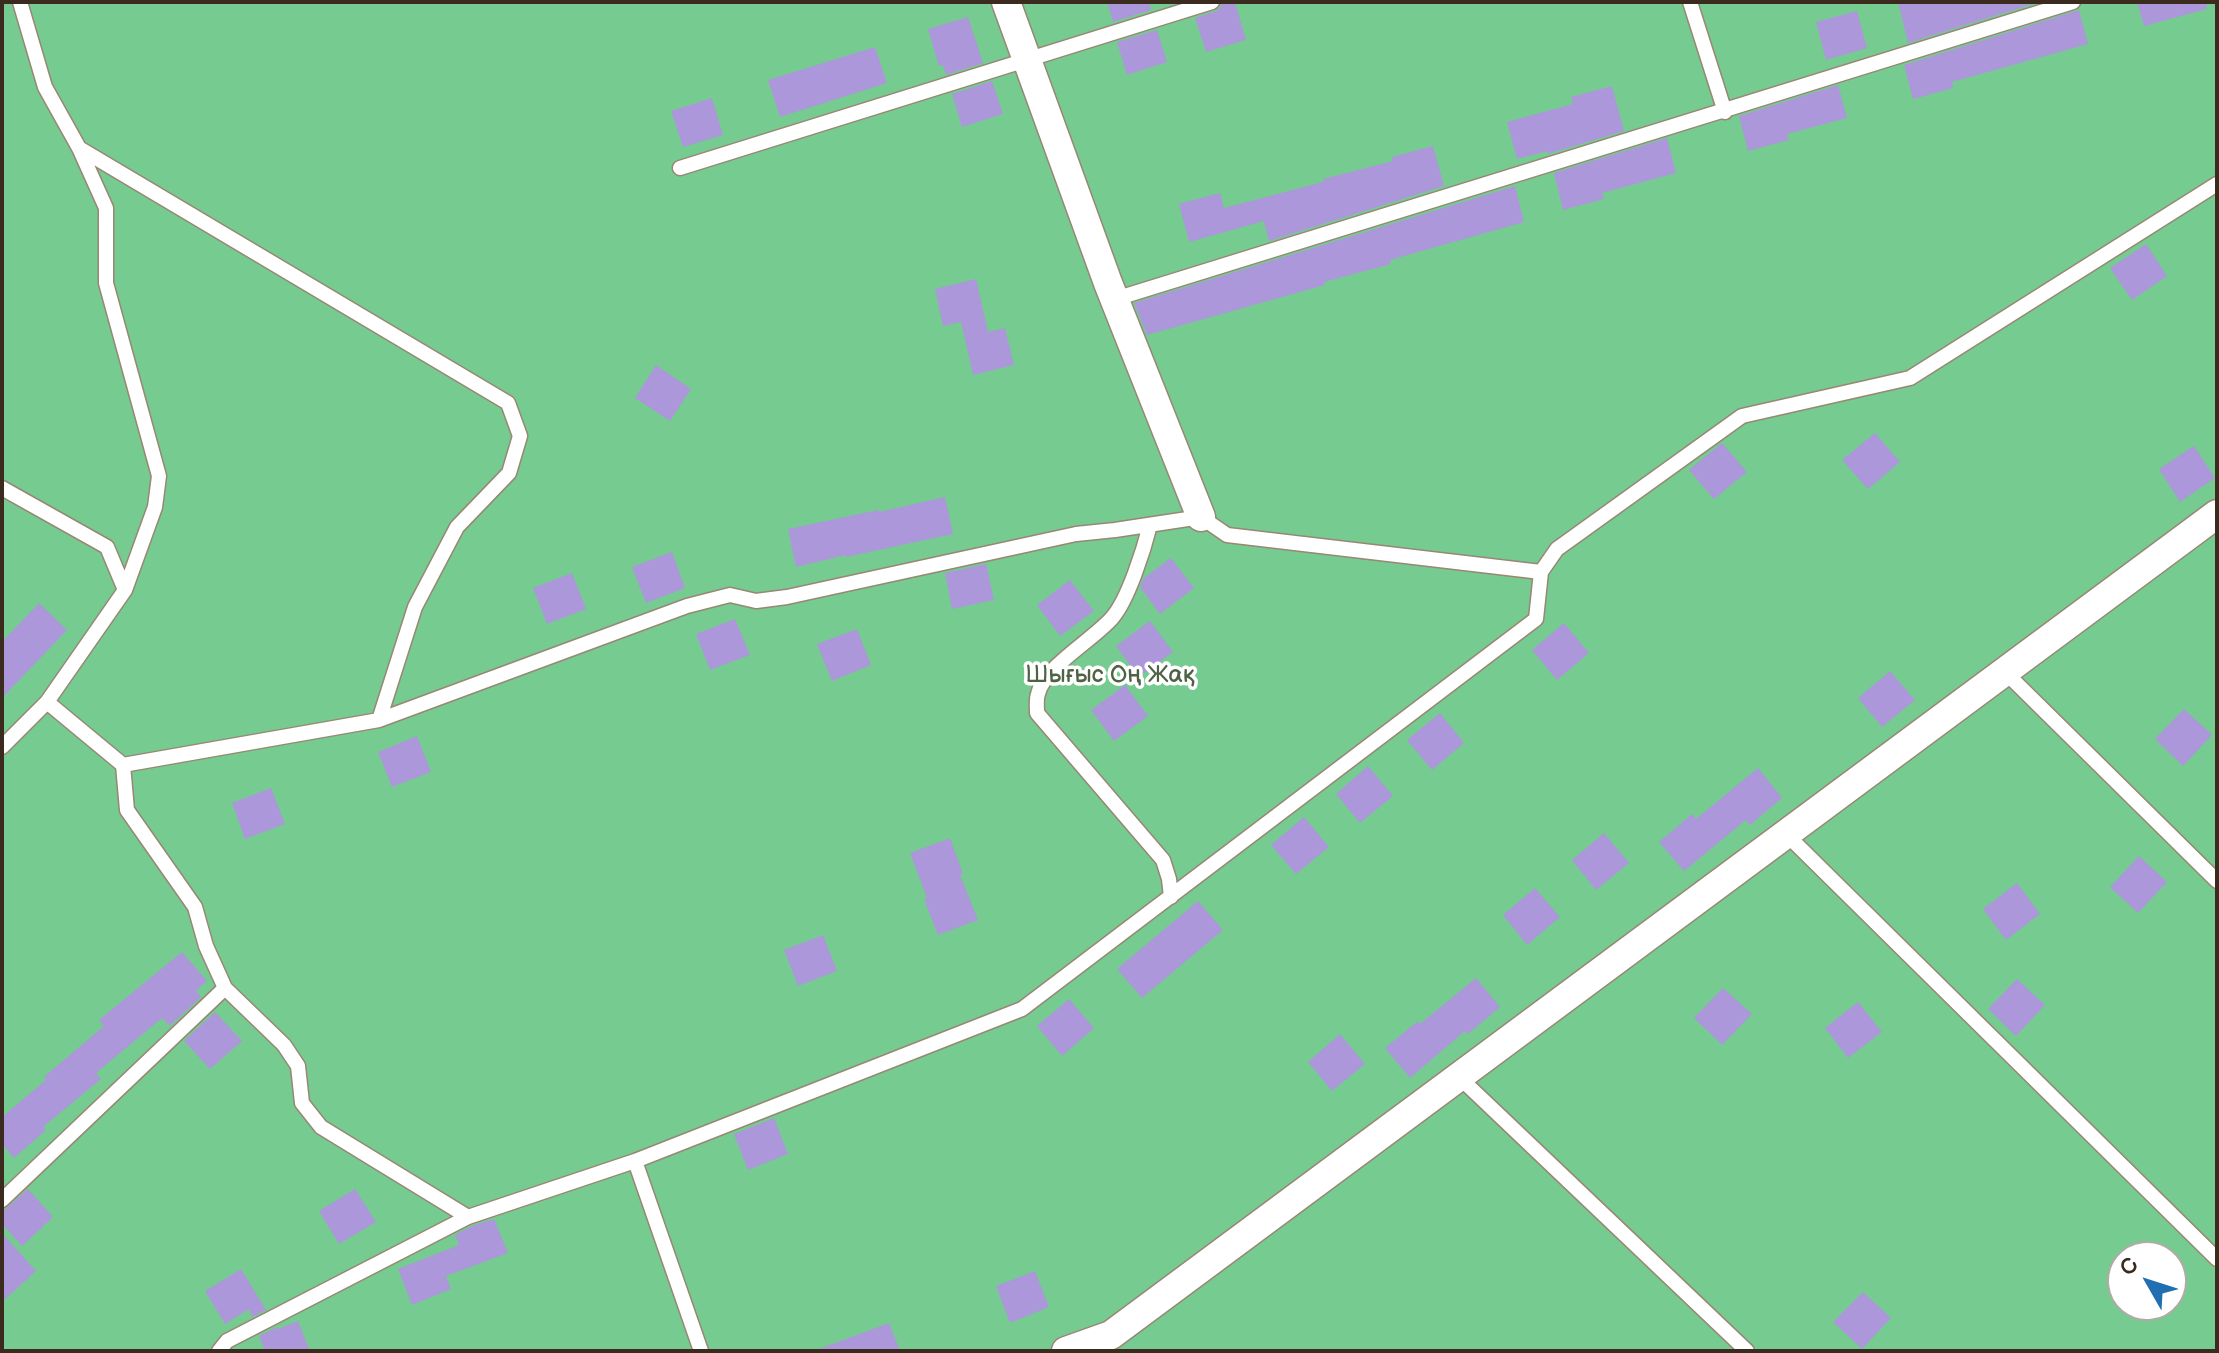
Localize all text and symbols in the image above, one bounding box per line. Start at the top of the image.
park label: Шығыс Оң Жақ [1025,662,1195,690]
north arrow [2107,1241,2187,1321]
text: С [2114,1252,2145,1281]

